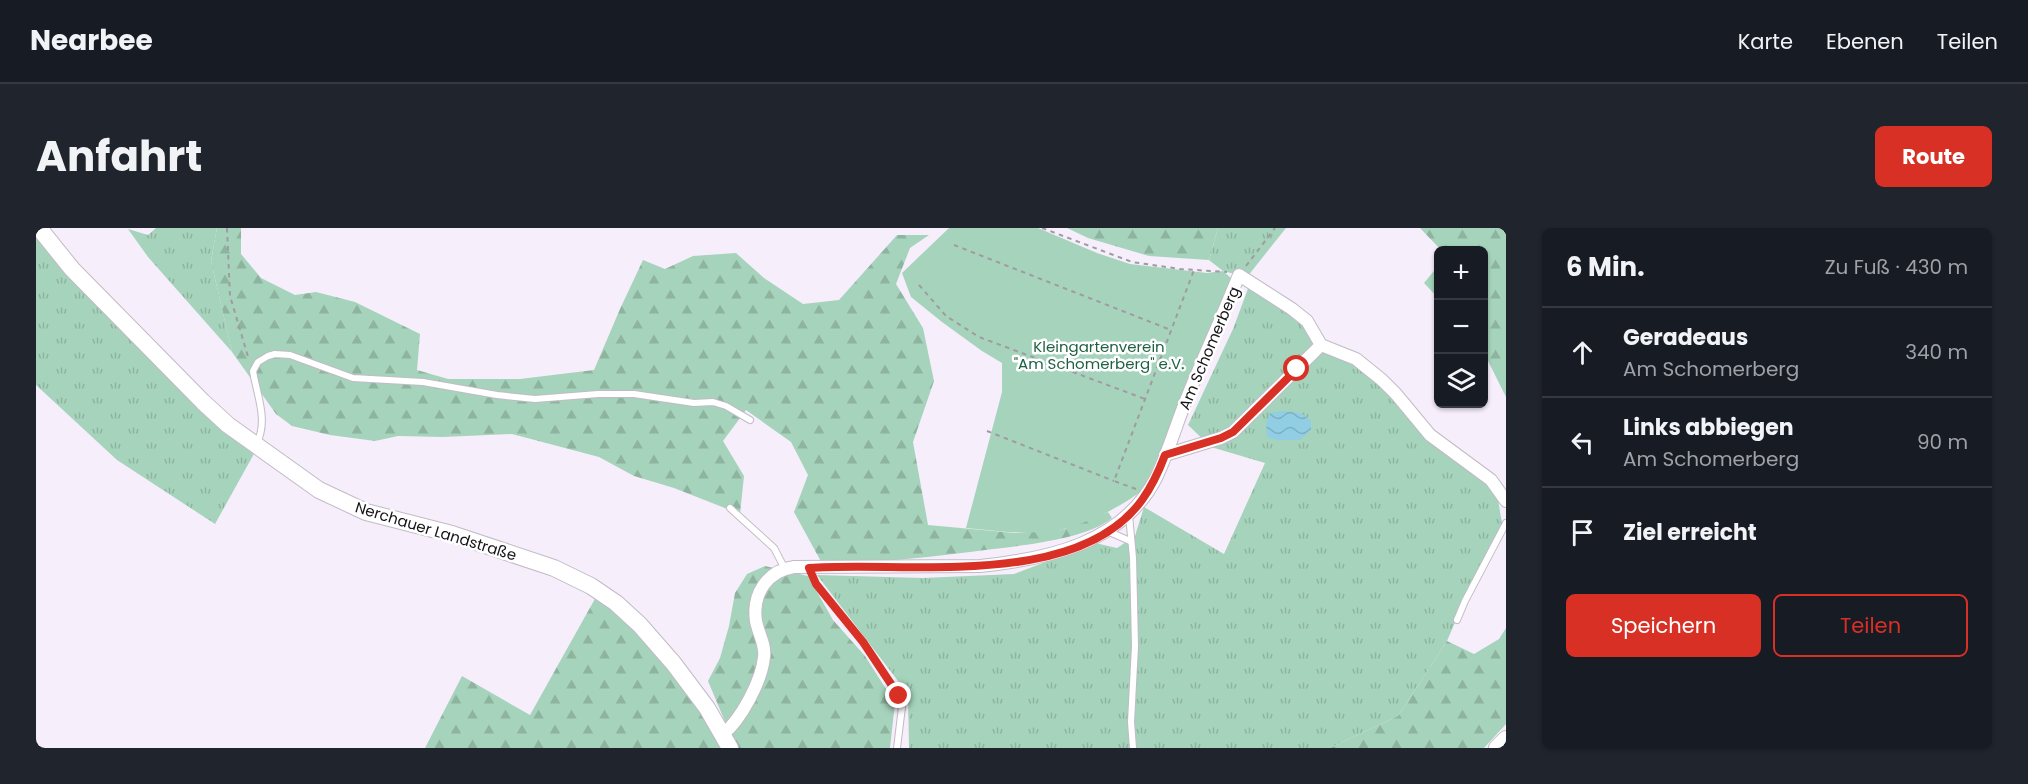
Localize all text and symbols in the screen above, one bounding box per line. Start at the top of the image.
text: Nearbee [30,21,153,60]
text: Karte [1738,27,1793,56]
text: Ebenen [1826,27,1904,56]
text: Teilen [1937,27,1998,56]
button: Route [1875,126,1992,187]
text: Anfahrt [36,127,202,186]
map controls [1434,246,1488,408]
button: + [1434,246,1488,300]
text: 6 Min. [1566,249,1644,285]
text: Zu Fuß · 430 m [1825,253,1968,281]
street label: Am Schomerberg [1174,283,1244,413]
button: − [1434,300,1488,354]
text: Geradeaus [1623,322,1748,353]
park label: Kleingartenverein "Am Schomerberg" e.V. [1014,336,1184,374]
icon: ahead [1566,336,1599,369]
text: 340 m [1905,338,1968,366]
button: layers [1434,354,1488,408]
route start [1283,355,1309,381]
text: Am Schomerberg [1623,355,1799,383]
text: Links abbiegen [1623,412,1794,443]
icon: left [1566,426,1599,459]
text: 90 m [1917,428,1968,456]
text: Am Schomerberg [1623,445,1799,473]
street label: Nerchauer Landstraße [353,496,519,566]
icon: arrive [1566,516,1599,549]
text: Ziel erreicht [1623,517,1757,548]
button: Speichern [1566,594,1761,657]
button: Teilen [1773,594,1968,657]
route end [885,682,911,708]

